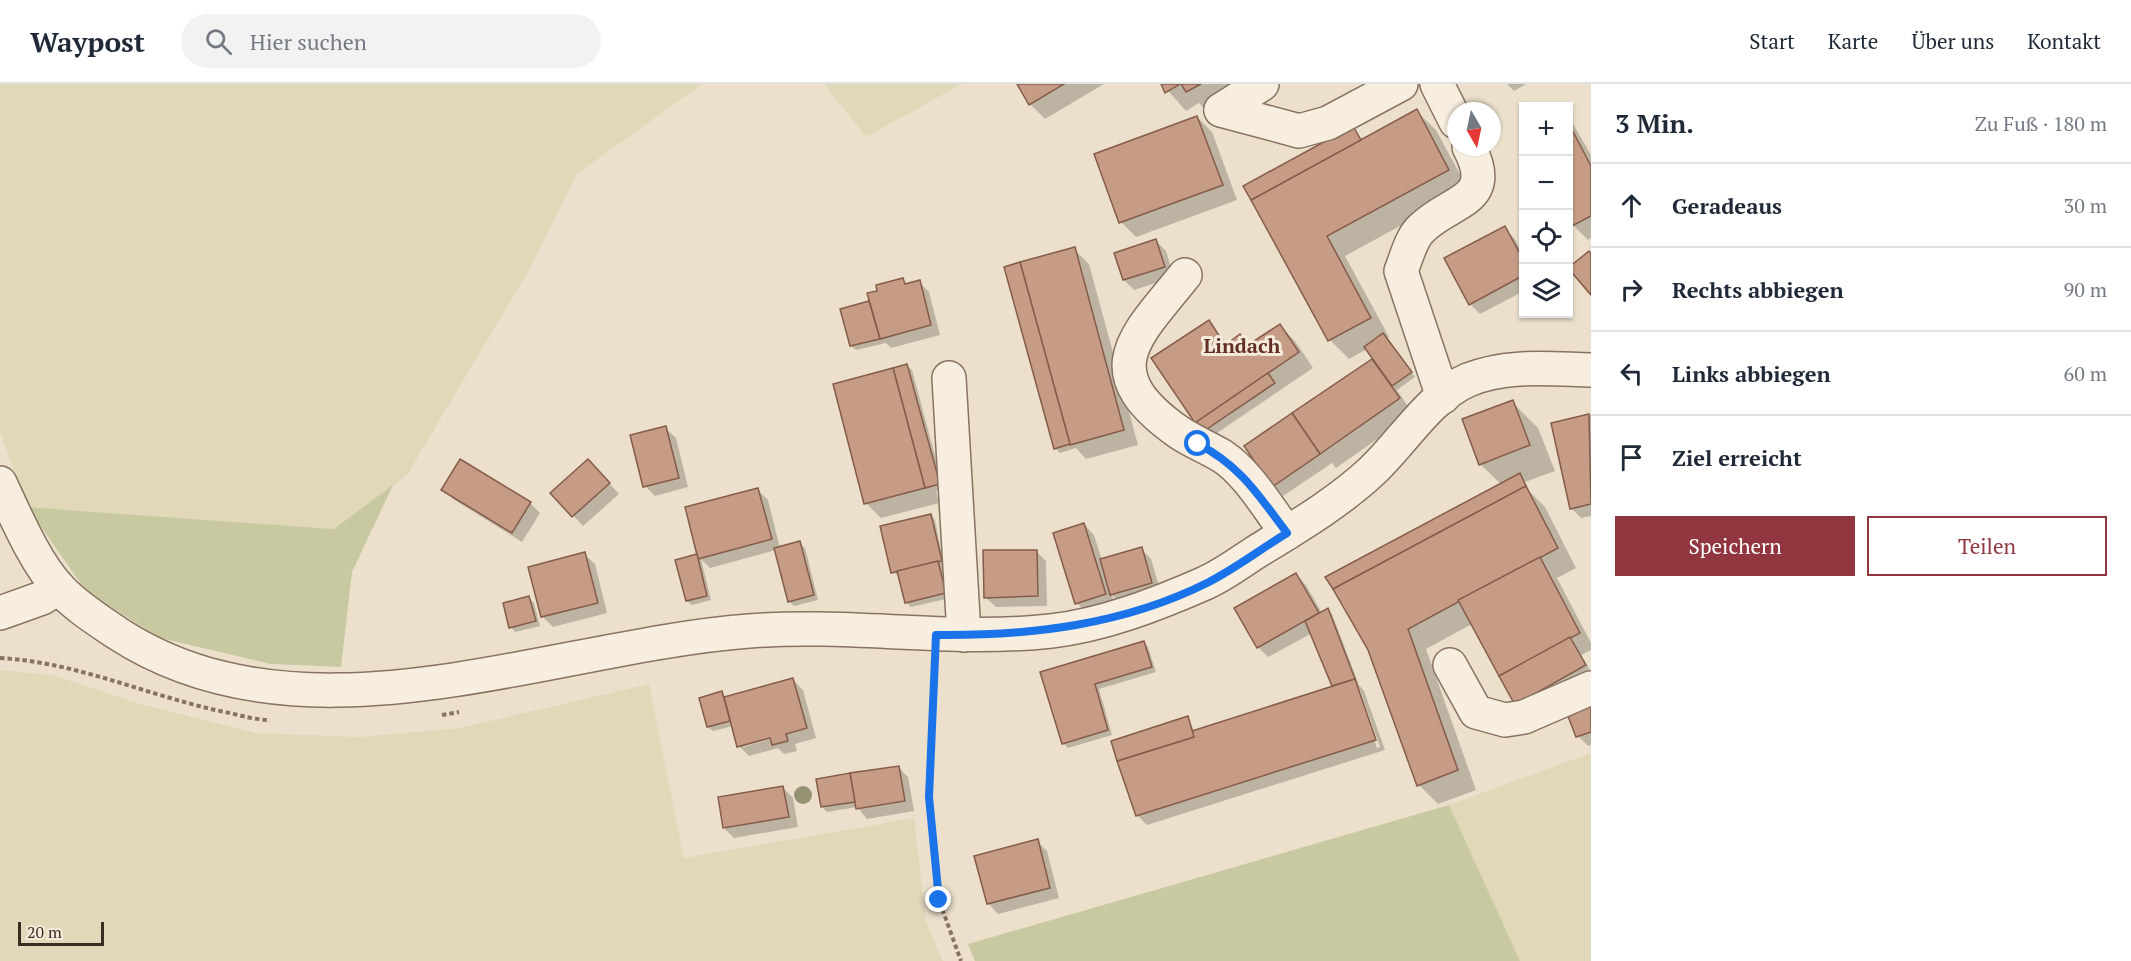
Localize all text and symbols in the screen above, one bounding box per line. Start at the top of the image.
search box [181,14,601,68]
text: Waypost [30,23,145,60]
icon: search [202,25,235,58]
text: Hier suchen [250,27,367,56]
text: Start [1749,27,1795,55]
text: Karte [1828,27,1878,55]
text: Über uns [1911,27,1994,55]
text: Kontakt [2027,27,2101,55]
north arrow [1447,102,1501,156]
map controls [1519,102,1573,318]
button: + [1519,102,1573,156]
text: 3 Min. [1615,106,1694,140]
text: Zu Fuß · 180 m [1975,110,2107,137]
button: − [1519,156,1573,210]
icon: ahead [1615,189,1648,222]
text: Geradeaus [1672,191,1782,220]
text: 30 m [2064,192,2107,219]
button: locate [1519,210,1573,264]
button: layers [1519,264,1573,318]
icon: right [1615,273,1648,306]
text: Rechts abbiegen [1672,275,1844,304]
text: 90 m [2064,276,2107,303]
district label: Lindach [1204,332,1281,359]
icon: left [1615,357,1648,390]
text: Links abbiegen [1672,359,1831,388]
text: 60 m [2064,360,2107,387]
route start [1184,430,1210,456]
icon: arrive [1615,441,1648,474]
text: Ziel erreicht [1672,443,1802,472]
button: Speichern [1615,516,1855,576]
button: Teilen [1867,516,2107,576]
route end [925,886,951,912]
scale bar [18,919,104,946]
text: 20 m [27,921,62,943]

